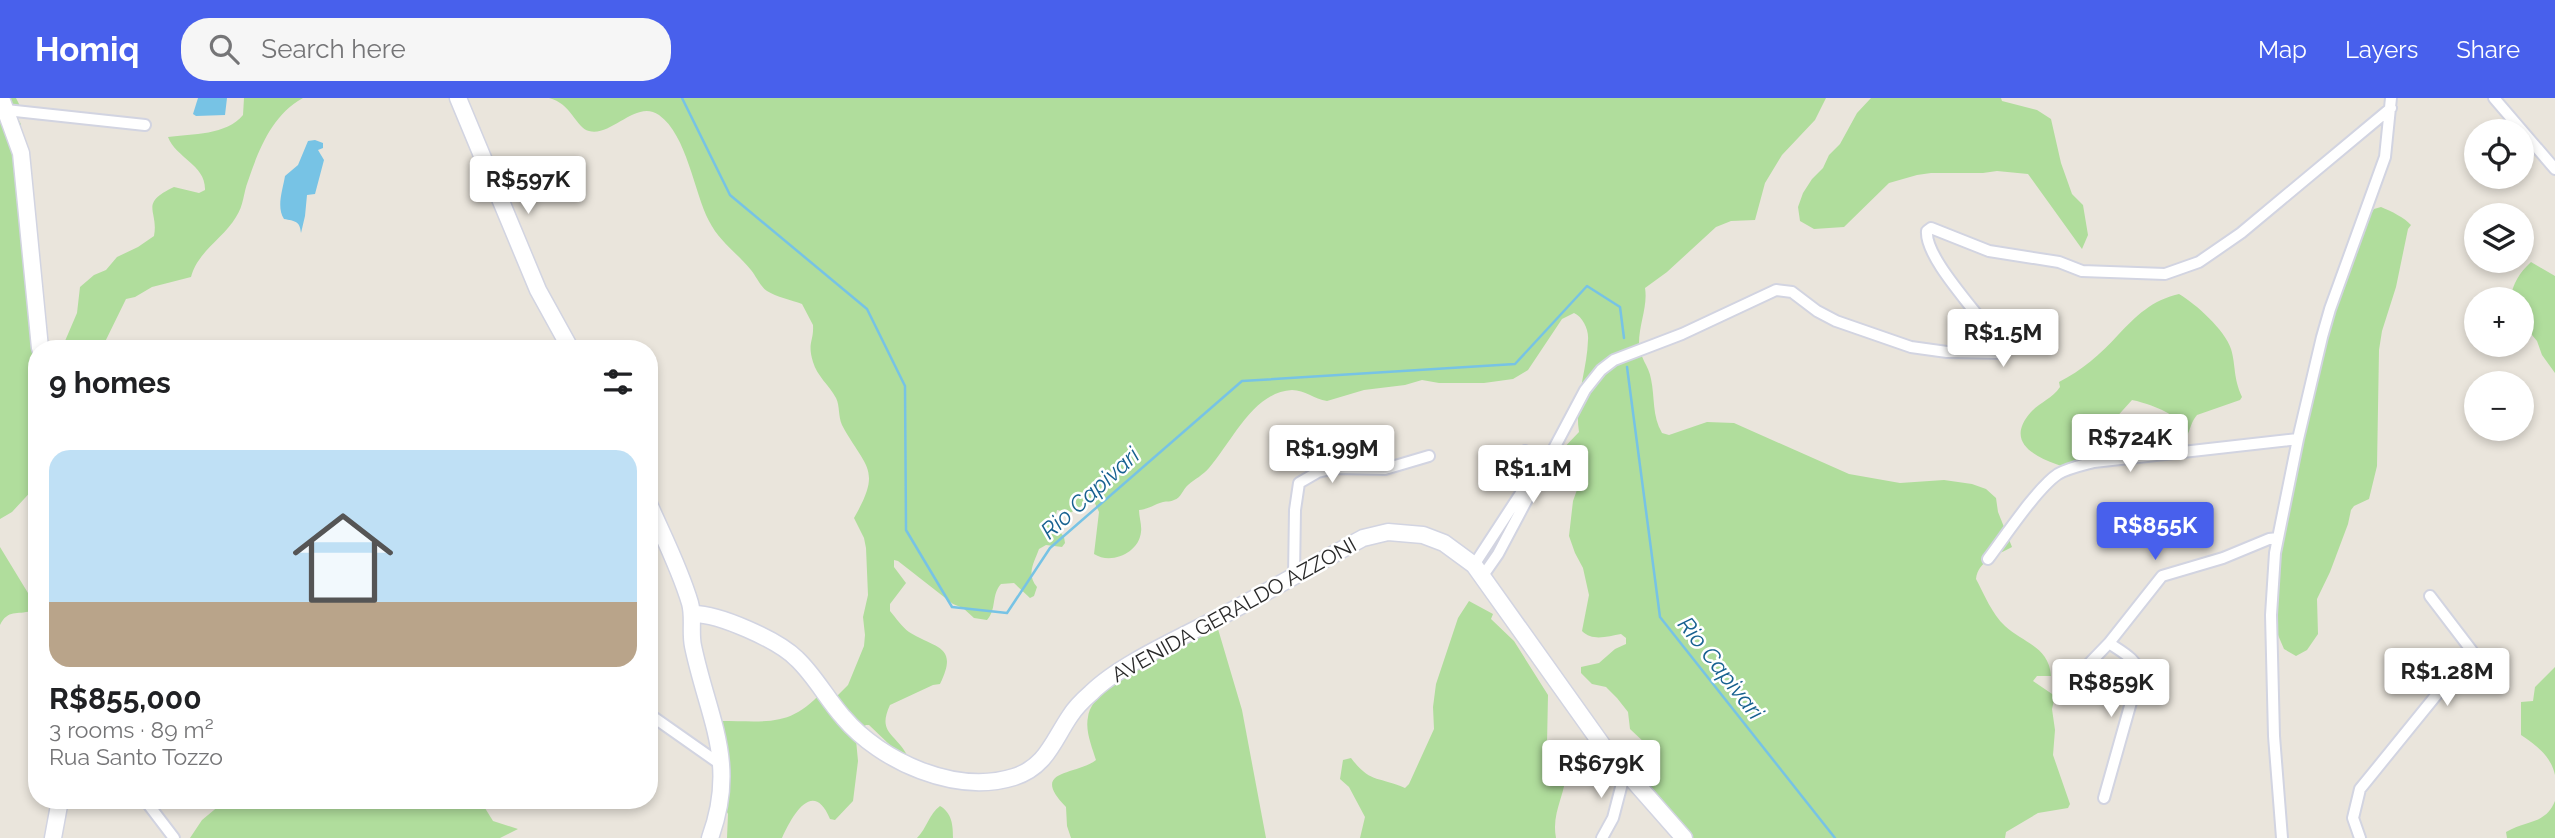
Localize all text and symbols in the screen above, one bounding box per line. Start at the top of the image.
search box [181,18,671,81]
text: Homiq [35,30,139,69]
icon: search [205,30,243,68]
text: Search here [261,34,406,64]
text: Map [2258,35,2307,64]
text: Layers [2345,35,2418,64]
text: Share [2456,35,2520,64]
map controls [2464,119,2534,441]
button: locate [2464,119,2534,189]
pin: R$597K [471,156,585,216]
text: R$597K [486,165,570,192]
button: layers [2464,203,2534,273]
button: + [2464,287,2534,357]
pin: R$1.5M [1946,310,2060,369]
text: R$1.5M [1963,318,2043,345]
icon: filters [599,363,637,401]
text: 9 homes [49,365,171,400]
button: − [2464,371,2534,441]
pin: R$724K [2073,414,2187,474]
text: R$724K [2088,423,2172,450]
pin: R$1.99M [1267,426,1397,485]
text: R$1.99M [1285,434,1379,461]
water label: Rio Capivari [1035,441,1145,544]
pin: R$1.1M [1476,446,1590,505]
text: R$1.1M [1494,454,1572,481]
icon: home [280,495,406,621]
pin: R$855K [2098,503,2212,562]
text: R$855K [2113,511,2197,538]
street label: AVENIDA GERALDO AZZONI [1107,532,1360,687]
water label: Rio Capivari [1673,611,1771,725]
pin: R$1.28M [2382,648,2512,708]
text: R$1.28M [2400,657,2494,684]
pin: R$859K [2054,660,2168,719]
text: R$859K [2068,668,2154,695]
text: R$855,000 [49,681,202,716]
text: 3 rooms · 89 m² [49,716,214,743]
pin: R$679K [1544,740,1658,800]
text: Rua Santo Tozzo [49,743,223,770]
text: R$679K [1558,749,1644,776]

